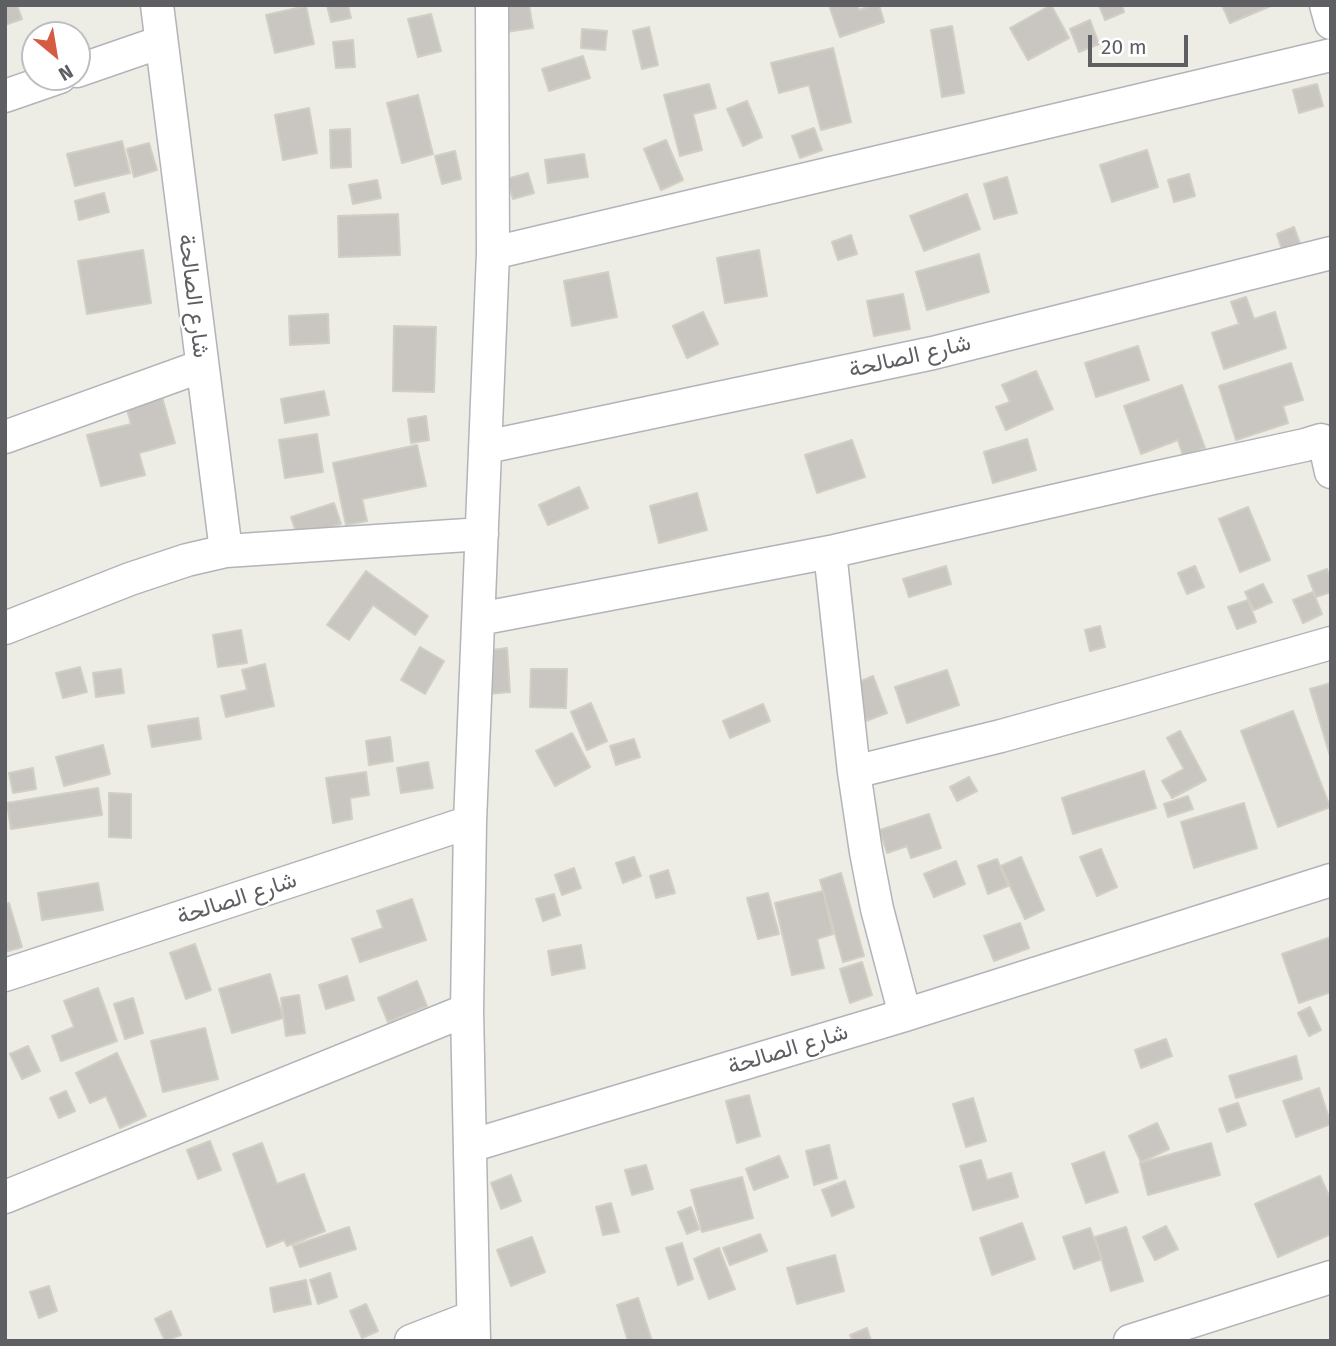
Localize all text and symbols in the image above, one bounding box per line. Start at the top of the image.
north arrow [21,21,91,91]
scale bar [1091,21,1191,65]
text: 20 m [1101,34,1147,60]
text: N [55,60,77,86]
street label: شارع الصالحة [172,233,214,359]
street label: شارع الصالحة [846,330,974,384]
street label: شارع الصالحة [174,867,300,931]
street label: شارع الصالحة [725,1019,851,1081]

